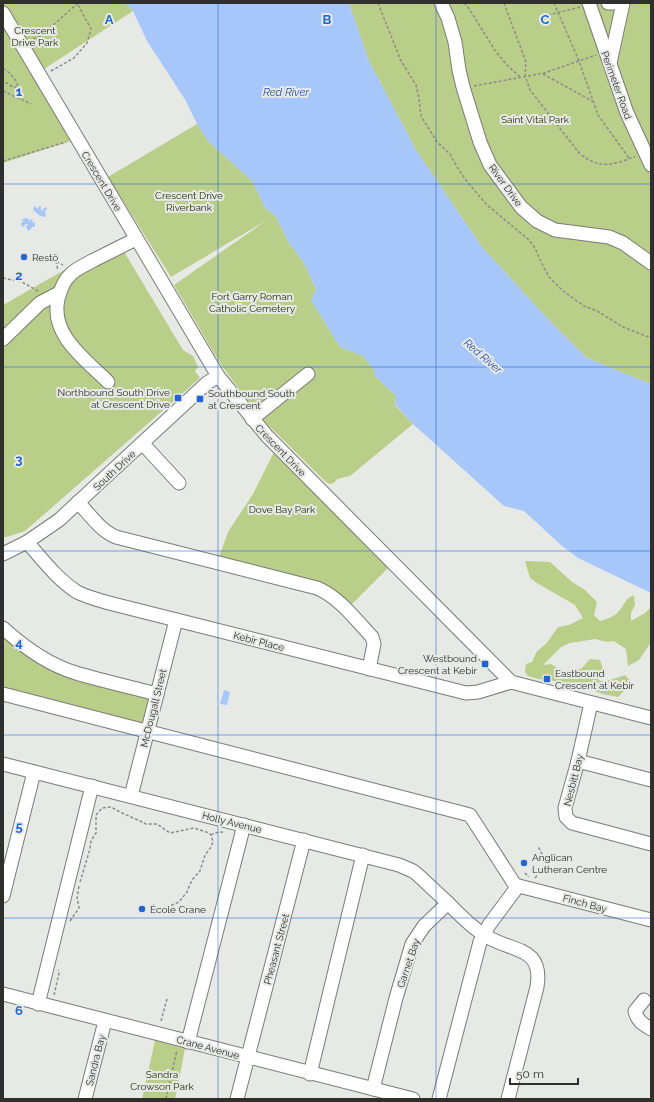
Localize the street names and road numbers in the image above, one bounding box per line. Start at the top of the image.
street label: Perimeter Road [599,50,634,121]
street label: Crescent Drive [79,149,124,213]
street label: River Drive [487,162,525,209]
street label: Crescent Drive [253,422,308,479]
street label: South Drive [91,448,138,493]
street label: Kebir Place [232,630,285,653]
street label: McDougall Street [138,667,169,748]
street label: Nesbitt Bay [562,752,585,807]
street label: Holly Avenue [201,810,263,835]
street label: Finch Bay [562,892,609,915]
street label: Pheasant Street [262,912,291,986]
street label: Garnet Bay [395,937,422,989]
street label: Sandra Bay [84,1033,107,1087]
street label: Crane Avenue [175,1034,241,1061]

